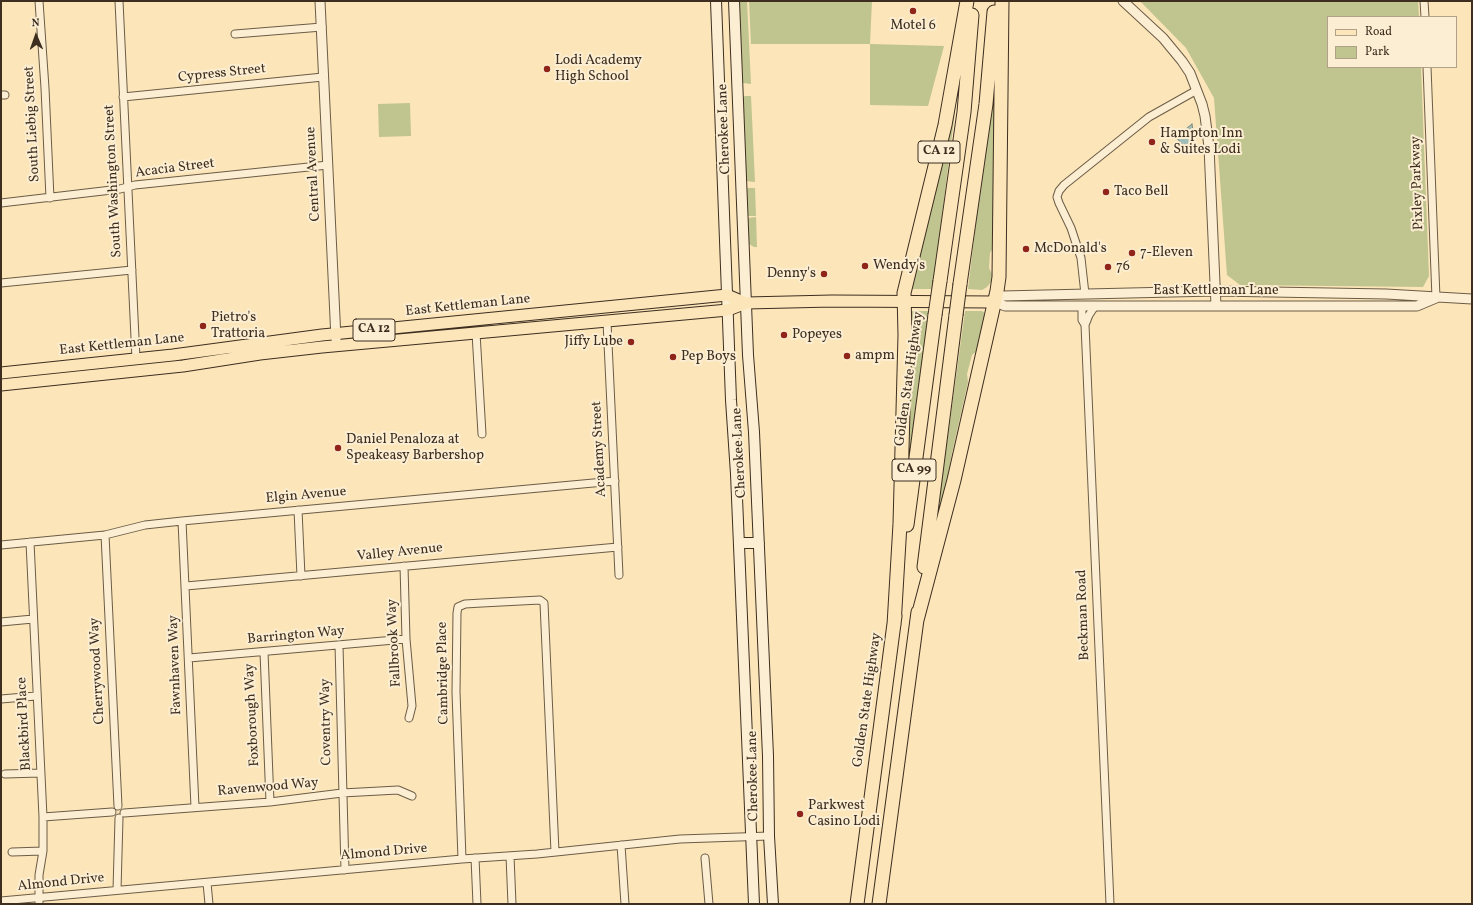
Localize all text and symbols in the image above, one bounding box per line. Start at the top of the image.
marker: Motel 6 [908,6,918,16]
north arrow [16,16,56,56]
text: N [31,16,40,31]
legend [1327,16,1457,68]
place label: Motel 6 [890,18,936,34]
text: Road [1365,24,1392,40]
text: Park [1365,44,1390,60]
place label: Lodi Academy High School [555,53,642,86]
street label: Cypress Street [177,61,267,87]
marker: Lodi Academy High School [542,64,552,74]
street label: South Liebig Street [22,65,44,183]
street label: Cherokee Lane [715,83,735,175]
street label: South Washington Street [102,104,126,258]
street label: Central Avenue [303,126,325,222]
place label: Hampton Inn & Suites Lodi [1160,126,1243,158]
street label: Pixley Parkway [1408,136,1428,230]
marker: Hampton Inn & Suites Lodi [1147,137,1157,147]
road number: CA 12 [918,141,960,163]
street label: Acacia Street [134,156,216,182]
place label: Taco Bell [1114,184,1169,200]
marker: Taco Bell [1101,187,1111,197]
place label: McDonald's [1034,241,1107,257]
marker: McDonald's [1021,244,1031,254]
place label: 7-Eleven [1140,245,1193,261]
marker: 7-Eleven [1127,248,1137,258]
place label: Wendy's [873,258,925,274]
place label: 76 [1116,259,1130,275]
marker: Wendy's [860,261,870,271]
marker: 76 [1103,262,1113,272]
place label: Denny's [767,266,816,282]
marker: Denny's [819,269,829,279]
street label: East Kettleman Lane [1153,283,1279,299]
street label: East Kettleman Lane [405,291,531,321]
place label: Pietro's Trattoria [211,310,265,342]
street label: Golden State Highway [892,311,928,447]
road number: CA 12 [353,319,395,341]
marker: Pietro's Trattoria [198,321,208,331]
place label: Popeyes [792,327,842,343]
street label: East Kettleman Lane [59,330,185,360]
marker: Popeyes [779,330,789,340]
place label: Jiffy Lube [564,334,623,350]
marker: Jiffy Lube [626,337,636,347]
place label: ampm [855,348,895,364]
place label: Pep Boys [681,349,736,365]
marker: ampm [842,351,852,361]
marker: Pep Boys [668,352,678,362]
street label: Academy Street [589,401,611,497]
street label: Cherokee Lane [729,407,751,499]
place label: Daniel Penaloza at Speakeasy Barbershop [346,432,484,464]
marker: Daniel Penaloza at Speakeasy Barbershop [333,443,343,453]
road number: CA 99 [892,459,936,481]
street label: Elgin Avenue [265,484,347,508]
street label: Valley Avenue [356,540,444,566]
street label: Beckman Road [1074,569,1094,661]
street label: Fallbrook Way [384,598,406,688]
street label: Fawnhaven Way [166,615,186,715]
street label: Cherrywood Way [87,617,109,725]
street label: Cambridge Place [435,621,453,725]
street label: Barrington Way [247,623,345,649]
street label: Golden State Highway [850,632,886,768]
street label: Foxborough Way [242,663,264,767]
street label: Blackbird Place [14,677,36,771]
street label: Coventry Way [318,678,336,766]
street label: Cherokee Lane [745,731,763,821]
street label: Ravenwood Way [217,775,319,801]
place label: Parkwest Casino Lodi [808,798,880,830]
marker: Parkwest Casino Lodi [795,809,805,819]
street label: Almond Drive [340,841,428,865]
street label: Almond Drive [17,870,105,896]

